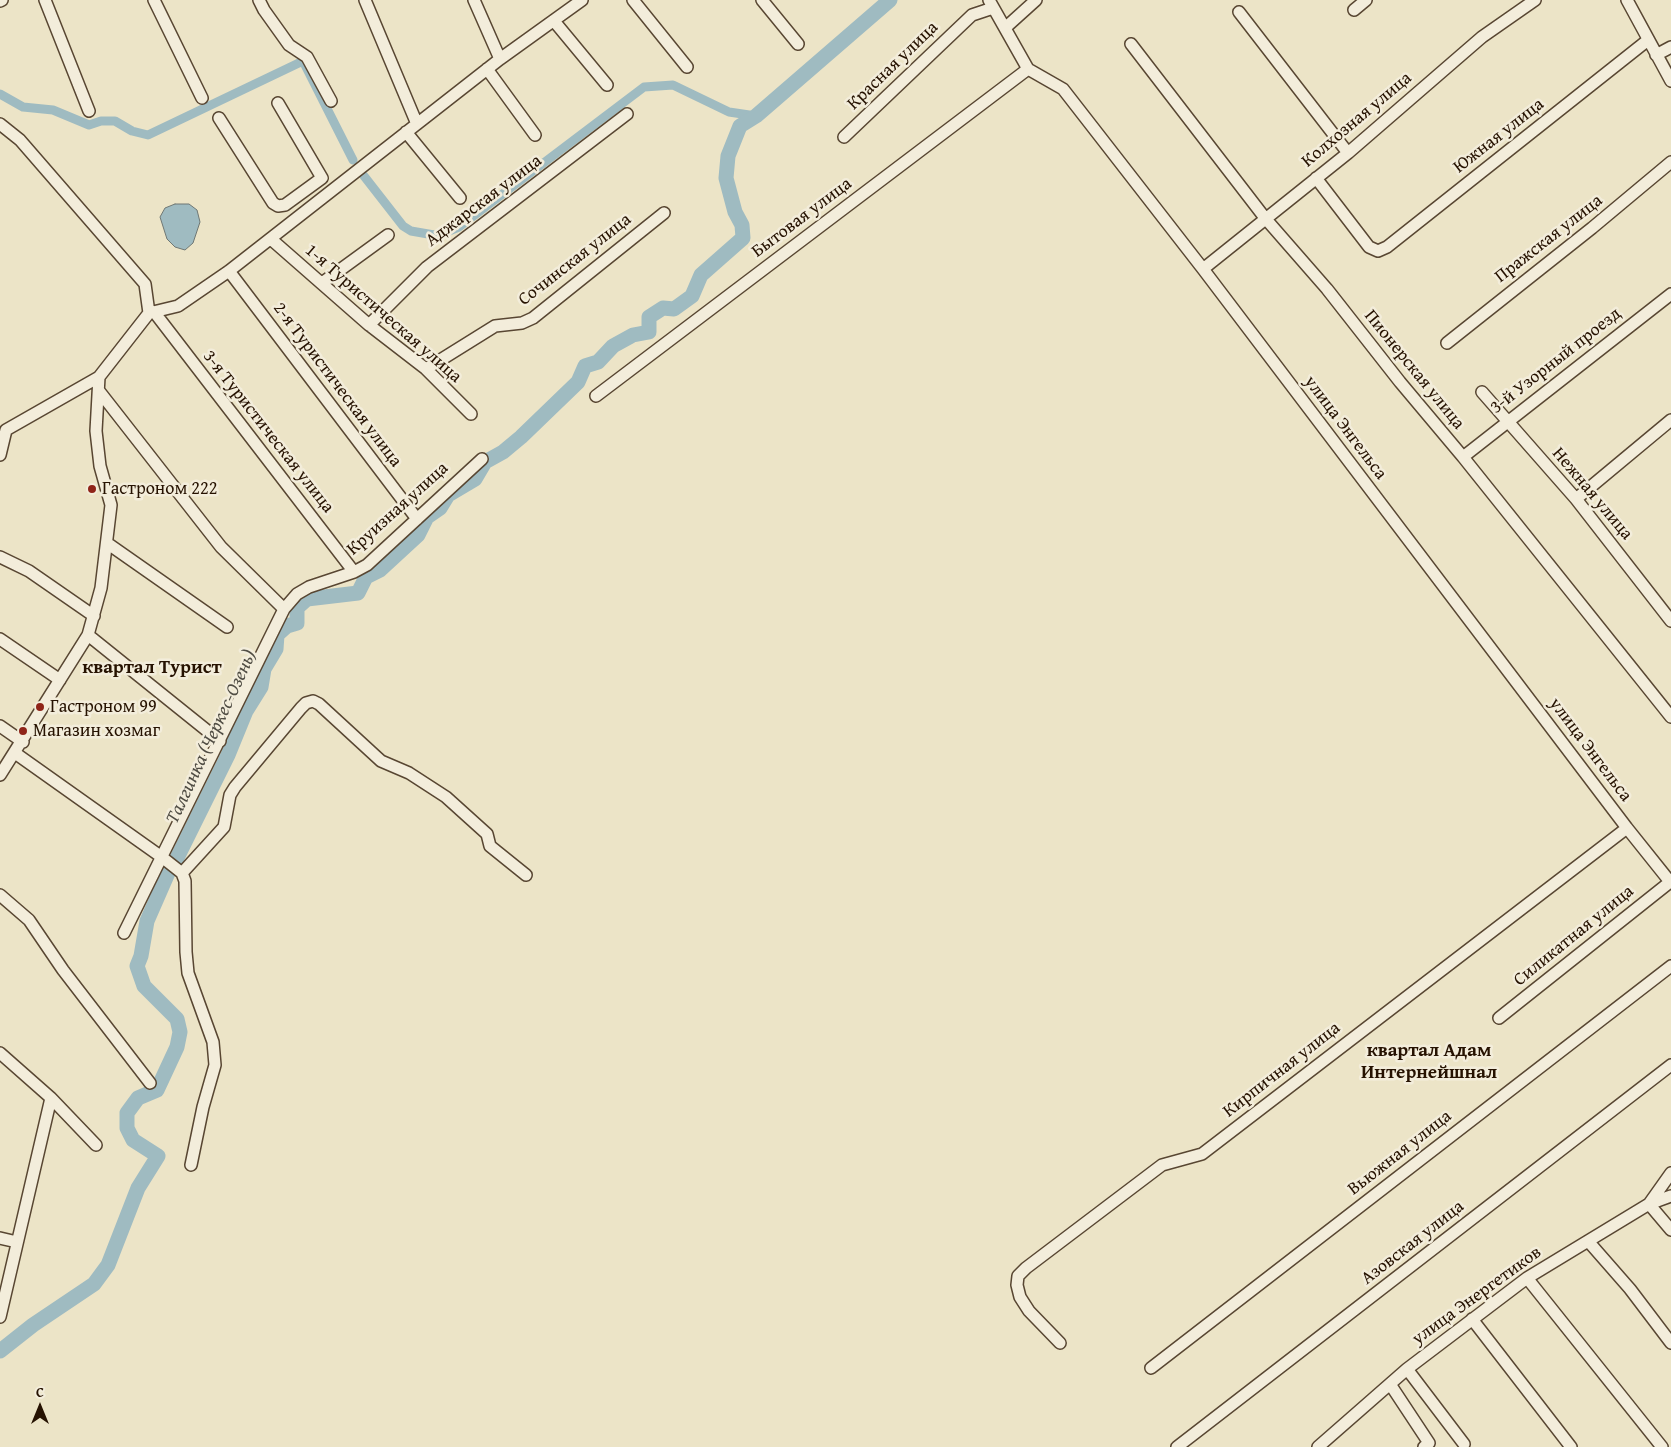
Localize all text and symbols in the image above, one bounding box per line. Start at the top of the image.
street label: Красная улица [843,17,943,115]
street label: Колхозная улица [1298,68,1416,172]
street label: Южная улица [1449,94,1549,178]
street label: Аджарская улица [422,150,546,252]
street label: Бытовая улица [748,173,856,263]
street label: Пражская улица [1491,190,1607,288]
street label: Сочинская улица [514,209,636,311]
street label: 1-я Туристическая улица [300,240,466,388]
street label: 2-я Туристическая улица [268,298,406,472]
street label: 3-й Узорный проезд [1486,303,1626,419]
street label: Пионерская улица [1359,306,1469,434]
street label: 3-я Туристическая улица [198,346,338,518]
street label: улица Энгельса [1299,372,1391,484]
street label: Нежная улица [1547,443,1637,545]
street label: Круизная улица [343,458,453,560]
place label: Гастроном 222 [102,478,217,500]
marker: Гастроном 222 [86,483,98,495]
water label: Талгинка (Черкес-Озень) [162,646,262,828]
district label: квартал Турист [82,657,222,679]
street label: улица Энгельса [1544,694,1636,806]
place label: Гастроном 99 [50,696,157,718]
marker: Гастроном 99 [34,701,46,713]
place label: Магазин хозмаг [33,720,160,742]
marker: Магазин хозмаг [17,725,29,737]
street label: Силикатная улица [1510,881,1638,991]
street label: Кирпичная улица [1219,1018,1345,1122]
district label: квартал Адам Интернейшнал [1361,1040,1497,1084]
street label: Вьюжная улица [1344,1106,1456,1200]
street label: Азовская улица [1357,1196,1469,1290]
street label: улица Энергетиков [1408,1242,1546,1350]
north arrow [15,1382,65,1432]
text: С [36,1382,44,1402]

